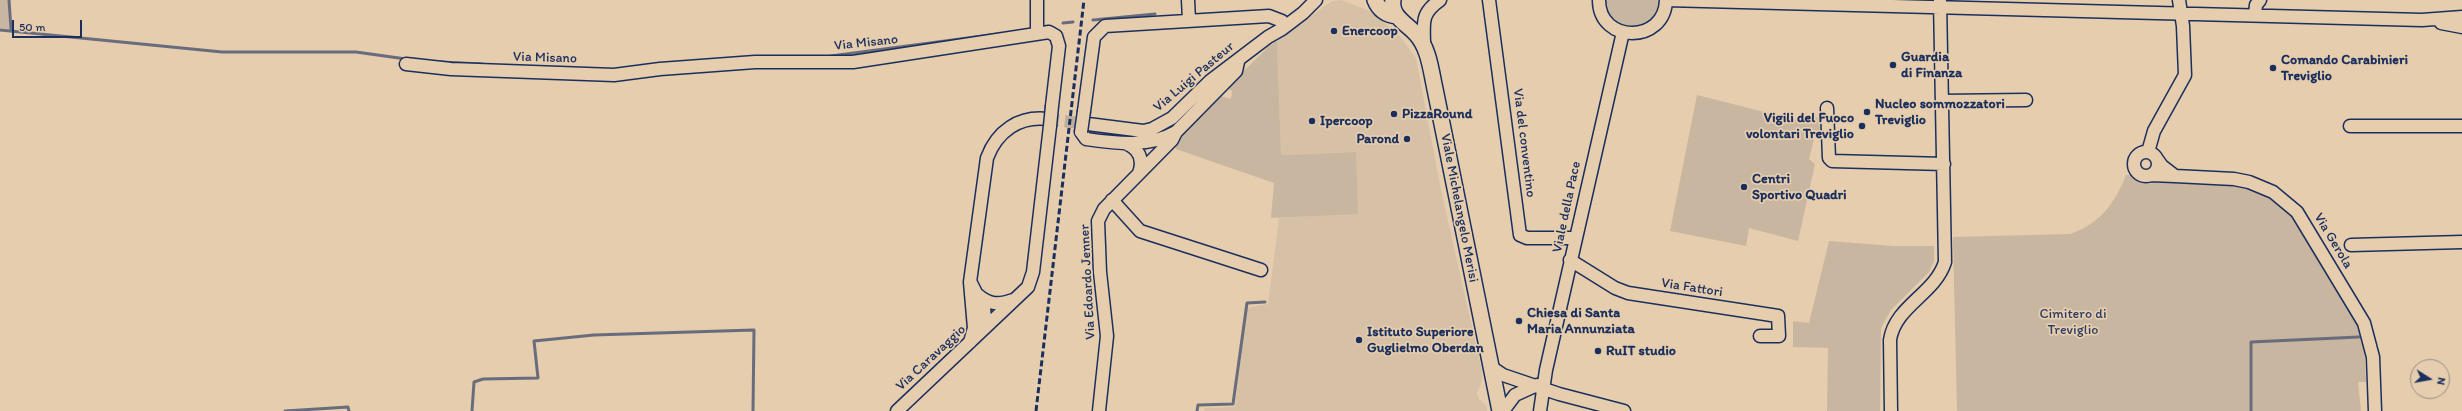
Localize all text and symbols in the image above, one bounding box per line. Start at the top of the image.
scale bar [14,12,84,38]
text: 50 m [19,20,45,34]
place label: Enercoop [1342,23,1398,39]
marker: Enercoop [1329,26,1339,36]
street label: Via Misano [833,31,899,55]
street label: Via Luigi Pasteur [1150,38,1238,116]
street label: Via Misano [513,48,577,68]
place label: Guardia di Finanza [1901,49,1962,82]
place label: Comando Carabinieri Treviglio [2281,52,2408,84]
marker: Guardia di Finanza [1888,60,1898,70]
marker: Comando Carabinieri Treviglio [2268,63,2278,73]
street label: Via del conventino [1509,88,1539,198]
place label: Nucleo sommozzatori Treviglio [1875,96,2005,128]
place label: PizzaRound [1402,106,1473,122]
marker: Nucleo sommozzatori Treviglio [1862,107,1872,117]
marker: PizzaRound [1389,109,1399,119]
place label: Vigili del Fuoco volontari Treviglio [1746,110,1854,142]
place label: Ipercoop [1320,113,1373,129]
marker: Ipercoop [1307,116,1317,126]
marker: Vigili del Fuoco volontari Treviglio [1857,121,1867,131]
place label: Parond [1356,131,1399,147]
street label: Viale Michelangelo Merisi [1436,132,1482,284]
marker: Parond [1402,134,1412,144]
street label: Viale della Pace [1549,160,1585,254]
place label: Centri Sportivo Quadri [1752,171,1847,204]
marker: Centri Sportivo Quadri [1739,182,1749,192]
street label: Via Gerola [2310,210,2356,272]
street label: Via Edoardo Jenner [1077,224,1099,340]
street label: Via Fattori [1660,275,1724,301]
place label: Chiesa di Santa Maria Annunziata [1527,305,1635,338]
park label: Cimitero di Treviglio [2039,306,2107,338]
marker: Chiesa di Santa Maria Annunziata [1514,316,1524,326]
street label: Via Caravaggio [893,321,969,395]
place label: Istituto Superiore Guglielmo Oberdan [1367,324,1484,356]
marker: Istituto Superiore Guglielmo Oberdan [1354,335,1364,345]
place label: RuIT studio [1606,343,1676,359]
marker: RuIT studio [1593,346,1603,356]
north arrow [2410,359,2450,399]
text: N [2434,376,2448,386]

